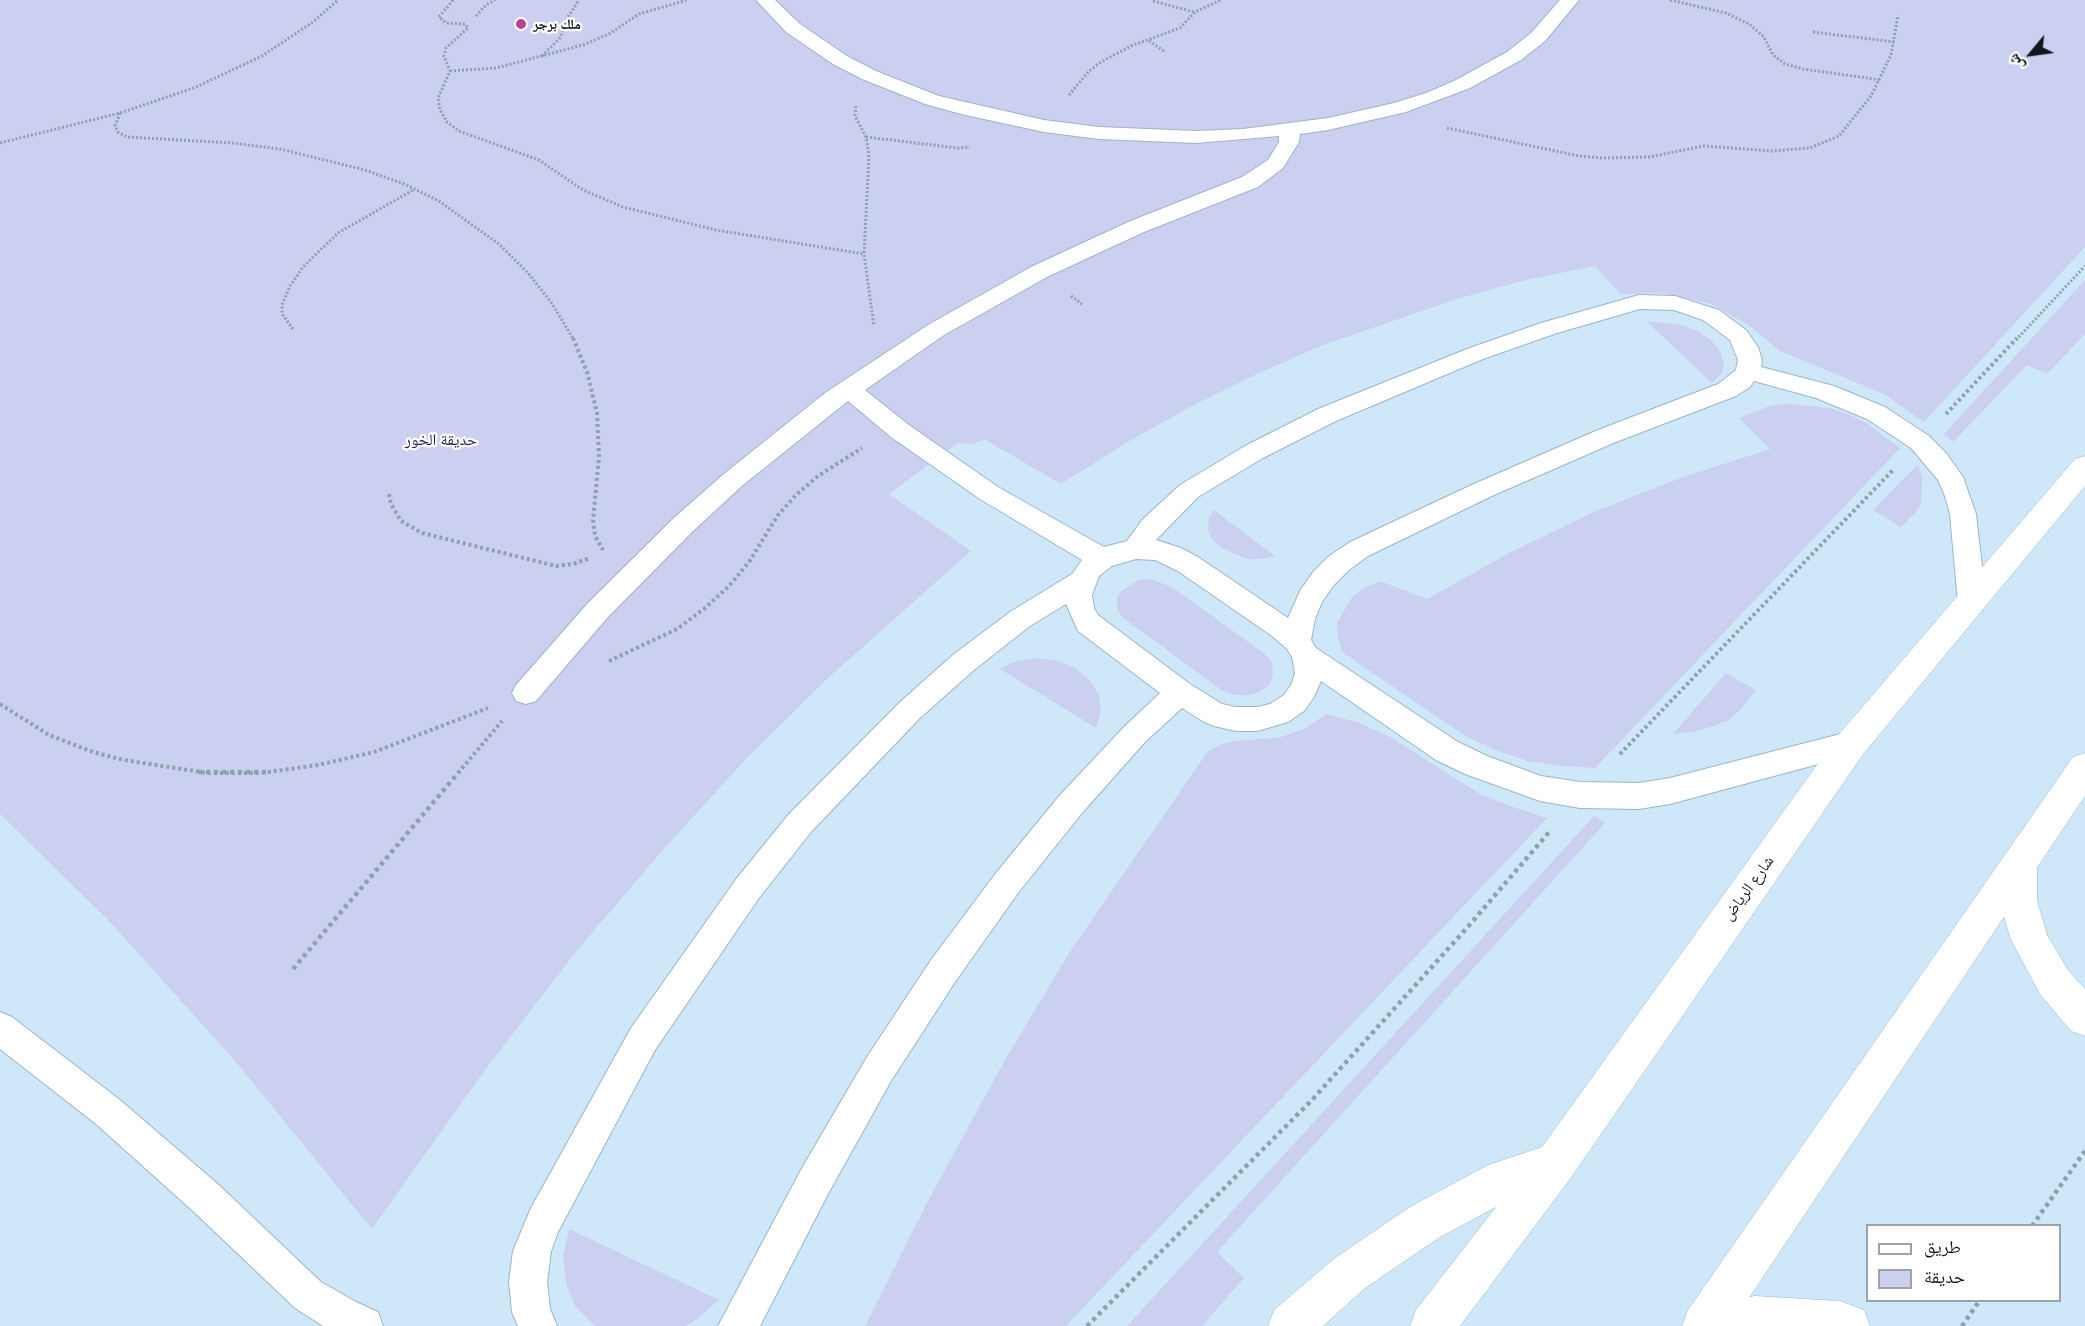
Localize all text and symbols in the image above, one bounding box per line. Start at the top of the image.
place label: ملك برجر [533,16,581,32]
marker: ملك برجر [514,17,528,31]
north arrow [2001,24,2061,84]
text: ش [2002,51,2027,75]
park label: حديقة الخور [405,430,477,450]
street label: شارع الرياض [1718,852,1778,924]
legend [1866,1224,2061,1302]
text: طريق [1924,1235,1961,1257]
text: حديقة [1924,1265,1965,1287]

